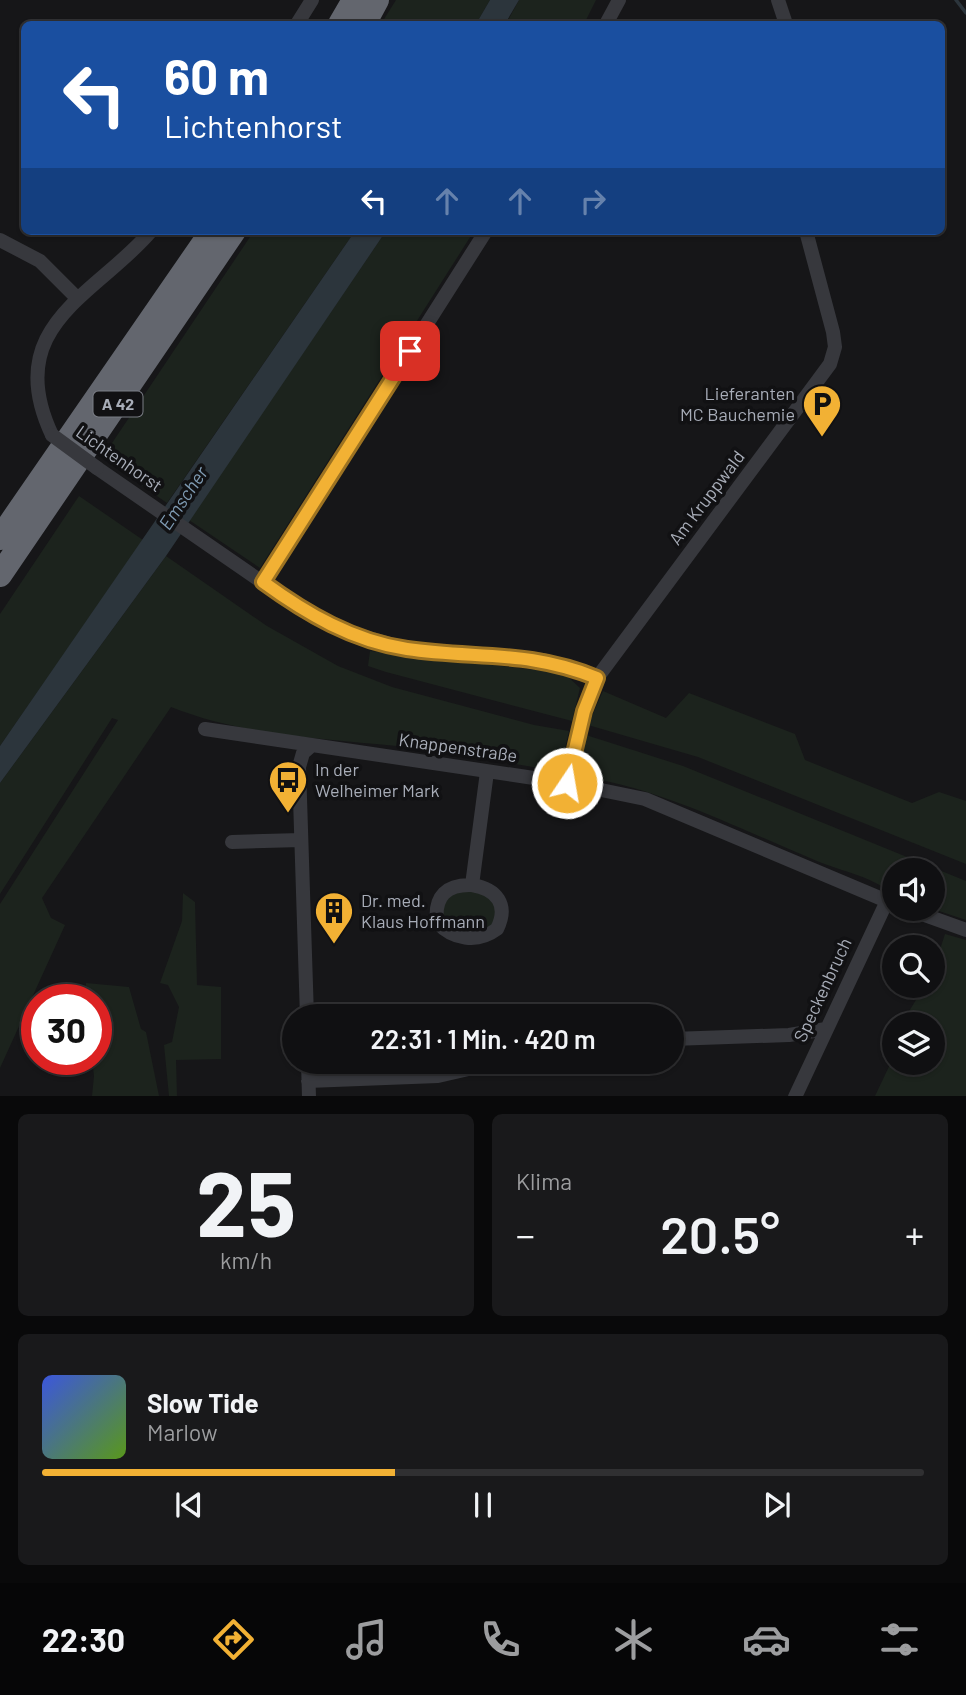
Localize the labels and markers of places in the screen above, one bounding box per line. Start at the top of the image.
pin [380,321,440,381]
place label: Lieferanten MC Bauchemie [680,382,795,425]
parking icon: Lieferanten MC Bauchemie [801,383,843,438]
place label: In der Welheimer Mark [315,758,440,801]
bus stop icon: In der Welheimer Mark [267,759,309,814]
place label: Dr. med. Klaus Hoffmann [361,889,485,932]
building icon: Dr. med. Klaus Hoffmann [313,890,355,945]

